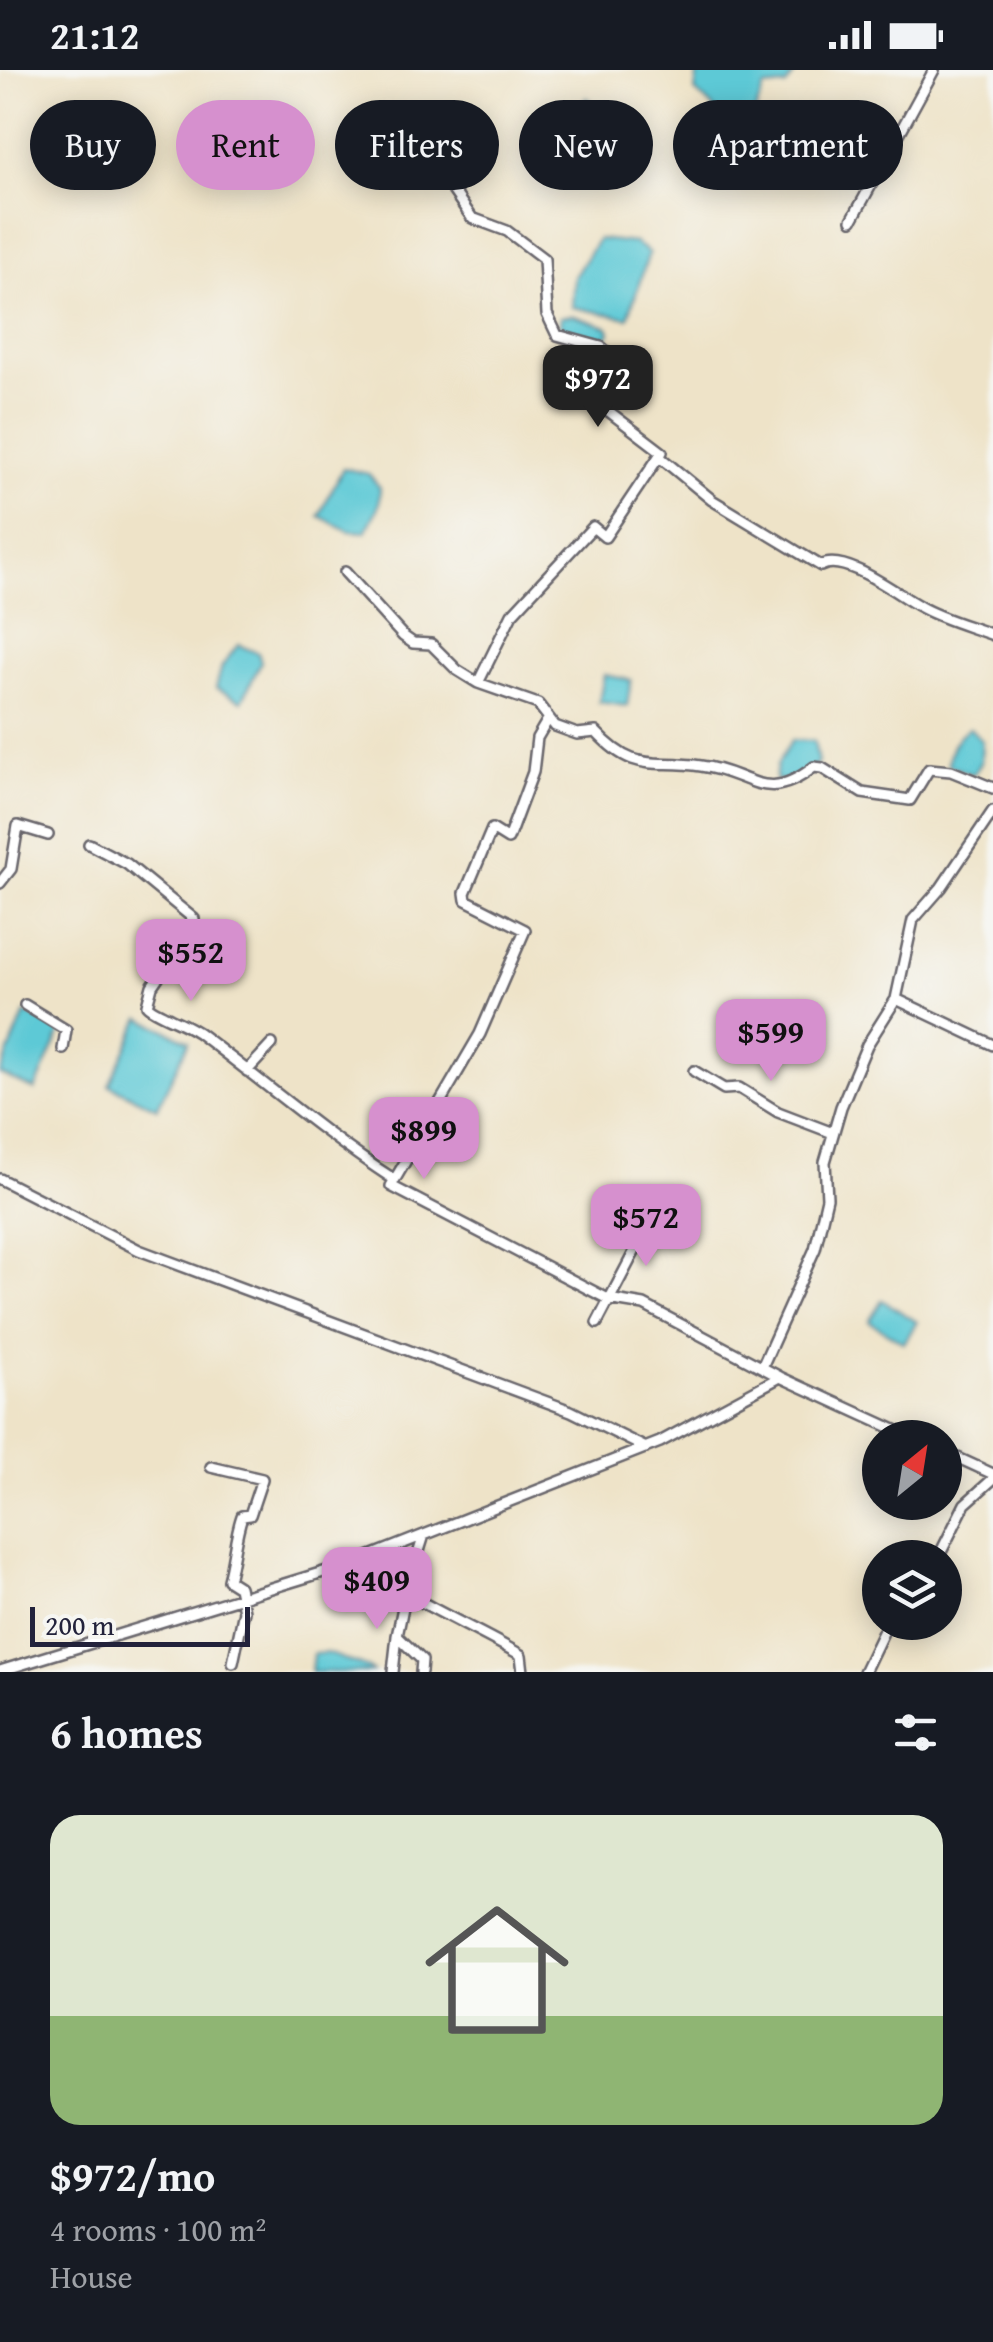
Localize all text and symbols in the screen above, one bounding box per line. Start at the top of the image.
text: 21:12 [50,7,140,63]
chip: Buy [30,100,156,190]
chip: Rent [176,100,315,190]
chip: Filters [335,100,499,190]
chip: New [519,100,653,190]
chip: Apartment [673,100,903,190]
pin: $972 [539,345,657,430]
text: $972 [565,354,631,401]
pin: $552 [132,919,250,1004]
text: $552 [158,928,224,975]
pin: $599 [712,999,830,1084]
text: $599 [738,1008,804,1055]
pin: $899 [365,1097,483,1182]
text: $899 [391,1106,457,1153]
pin: $572 [587,1184,705,1269]
text: $572 [613,1193,679,1240]
north arrow [862,1420,962,1520]
map controls [862,1420,962,1640]
button: layers [862,1540,962,1640]
pin: $409 [318,1547,436,1632]
text: $409 [344,1556,410,1603]
scale bar [30,1602,250,1646]
text: 200 m [45,1604,114,1645]
text: 6 homes [50,1702,203,1763]
icon: filters [888,1705,943,1760]
icon: home [407,1880,587,2060]
text: $972/mo [50,2145,215,2206]
text: 4 rooms · 100 m² [50,2206,266,2253]
text: House [50,2253,133,2300]

